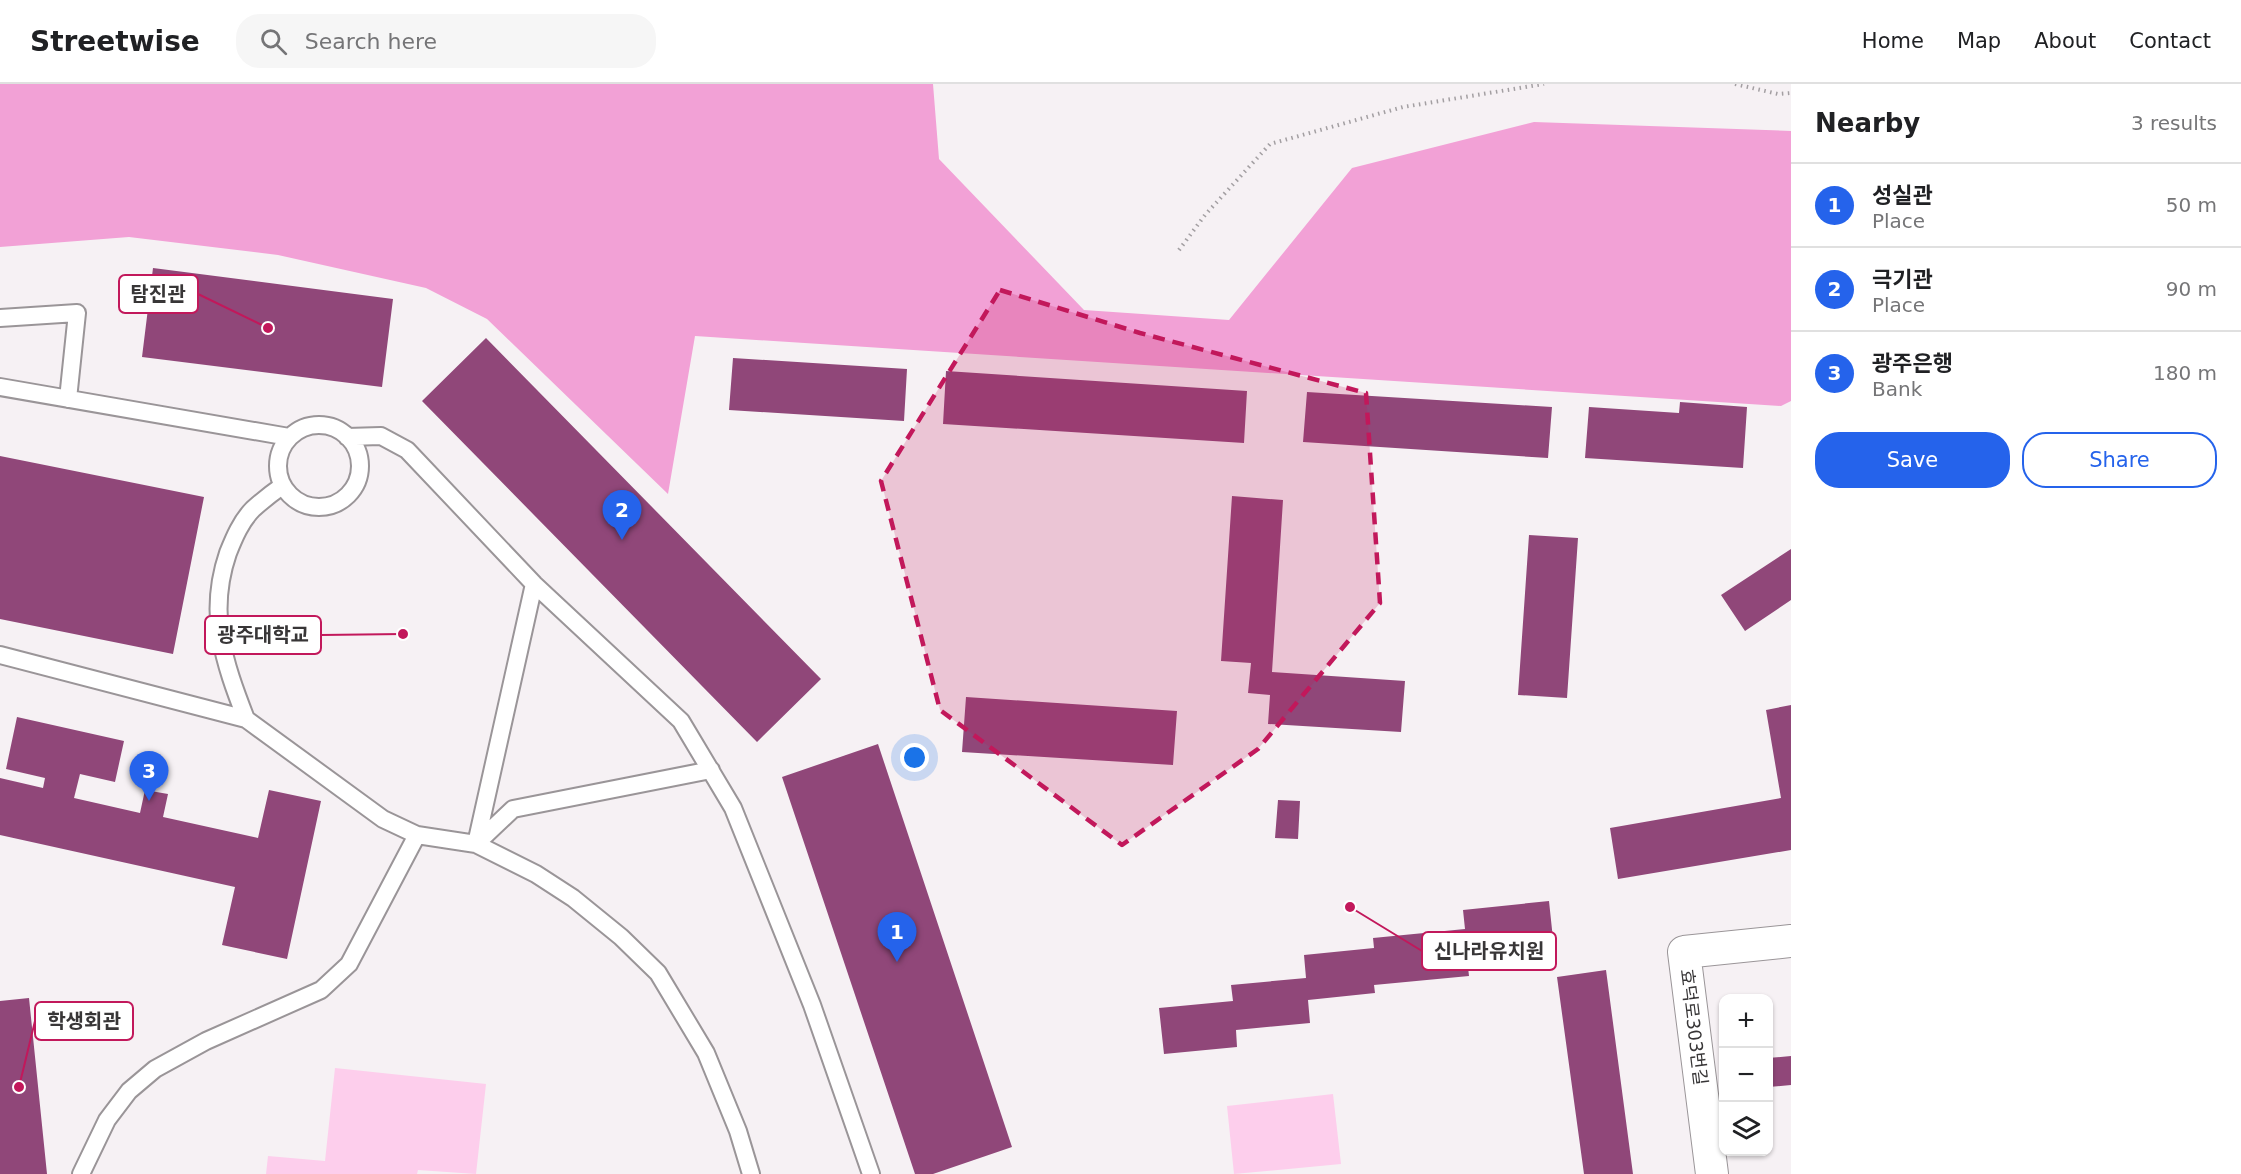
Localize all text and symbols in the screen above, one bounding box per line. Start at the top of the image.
search box [236,14,656,68]
text: Streetwise [30,25,200,58]
icon: search [257,25,290,58]
text: Search here [305,29,437,54]
text: Home [1862,29,1924,53]
text: Map [1957,29,2001,53]
text: About [2034,29,2096,53]
text: Contact [2129,29,2211,53]
text: Nearby [1815,108,1920,138]
text: 3 results [2131,111,2217,135]
text: 성실관 [1872,183,1933,208]
text: 1 [1828,193,1841,217]
text: 50 m [2166,193,2217,217]
text: Place [1872,209,1925,233]
text: 극기관 [1872,267,1933,292]
callout: 탐진관 [119,275,198,313]
text: 2 [1828,277,1841,301]
text: 90 m [2166,277,2217,301]
text: 탐진관 [130,282,186,306]
text: Place [1872,293,1925,317]
text: 광주은행 [1872,351,1953,376]
text: 3 [1828,361,1841,385]
text: 180 m [2153,361,2217,385]
text: Bank [1872,377,1922,401]
button: Save [1815,432,2010,488]
button: Share [2022,432,2217,488]
pin: 2 [602,490,642,540]
callout: 광주대학교 [205,616,321,654]
text: 광주대학교 [217,623,309,647]
your location [900,743,929,772]
pin: 3 [130,752,168,801]
pin: 1 [878,912,916,962]
callout: 신나라유치원 [1422,932,1556,970]
text: 신나라유치원 [1434,939,1544,963]
street label: 효덕로303번길 [1676,968,1712,1086]
map controls [1719,994,1773,1156]
button: + [1719,994,1773,1048]
callout: 학생회관 [35,1002,133,1040]
text: 학생회관 [47,1009,121,1033]
button: − [1719,1048,1773,1102]
button: layers [1719,1102,1773,1156]

